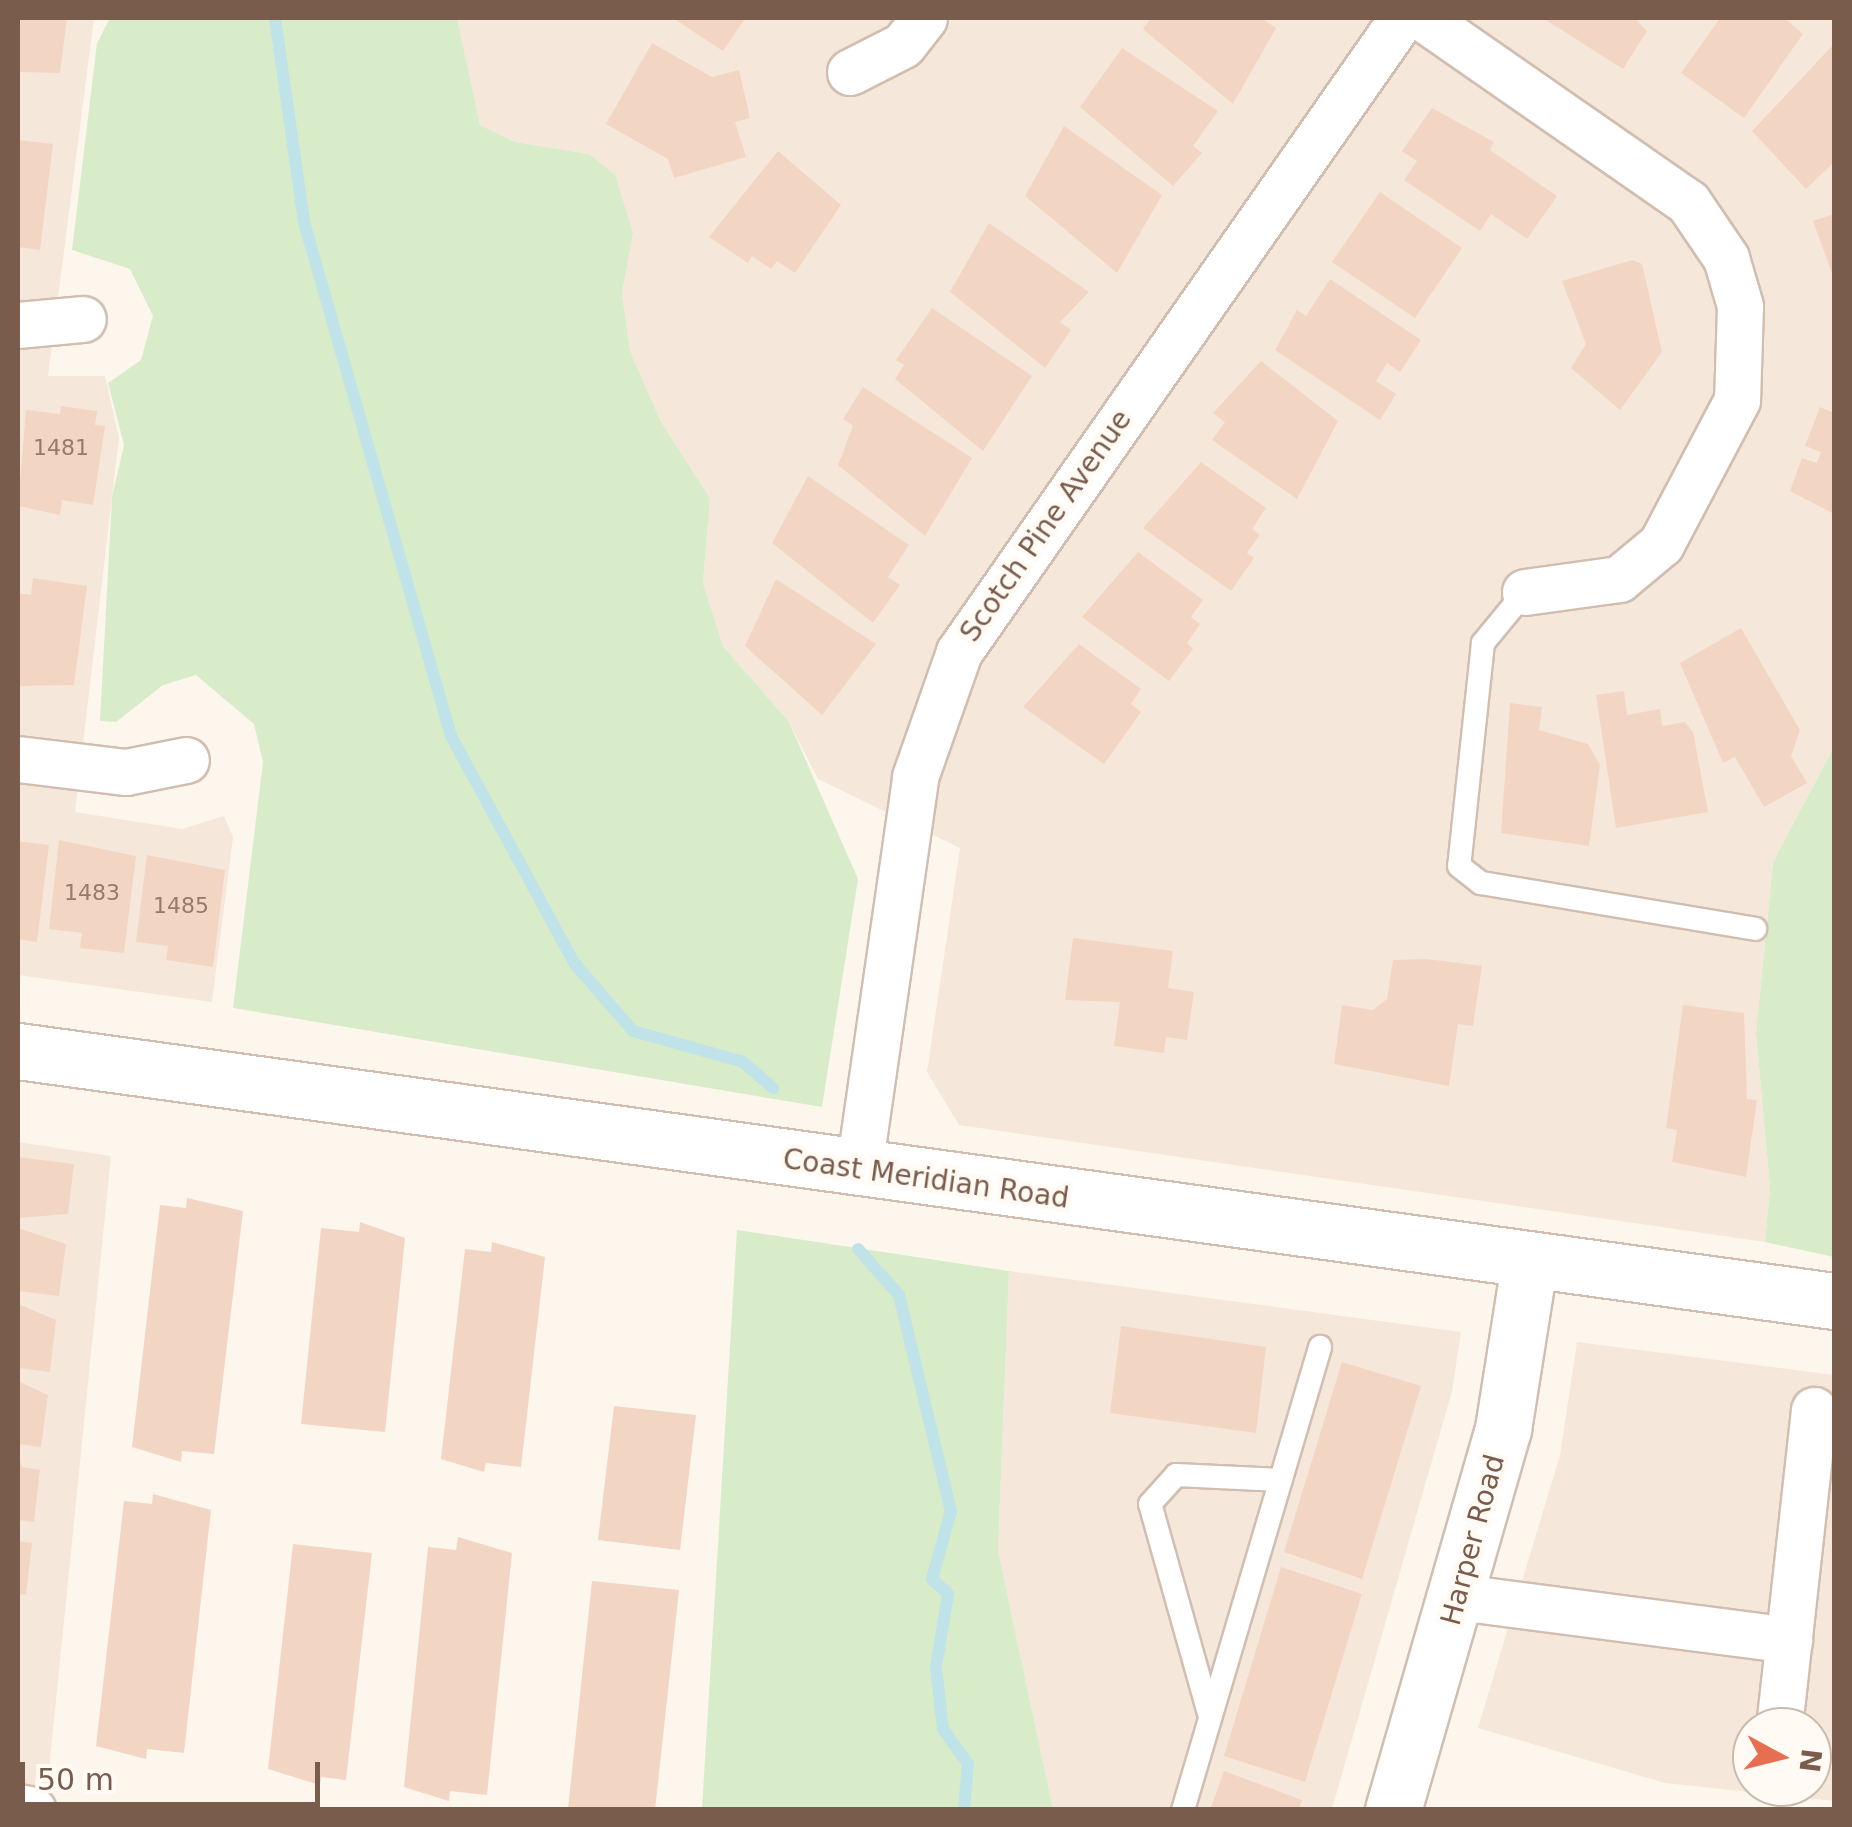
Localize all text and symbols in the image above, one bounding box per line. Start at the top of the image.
street label: Scotch Pine Avenue [953,404,1139,648]
house number: 1481 [33,435,89,461]
house number: 1483 [64,880,120,906]
house number: 1485 [153,893,209,919]
street label: Coast Meridian Road [781,1142,1071,1216]
street label: Harper Road [1434,1451,1512,1629]
north arrow [1732,1707,1832,1807]
scale bar [25,1742,325,1804]
text: N [1792,1747,1828,1774]
text: 50 m [37,1762,114,1797]

